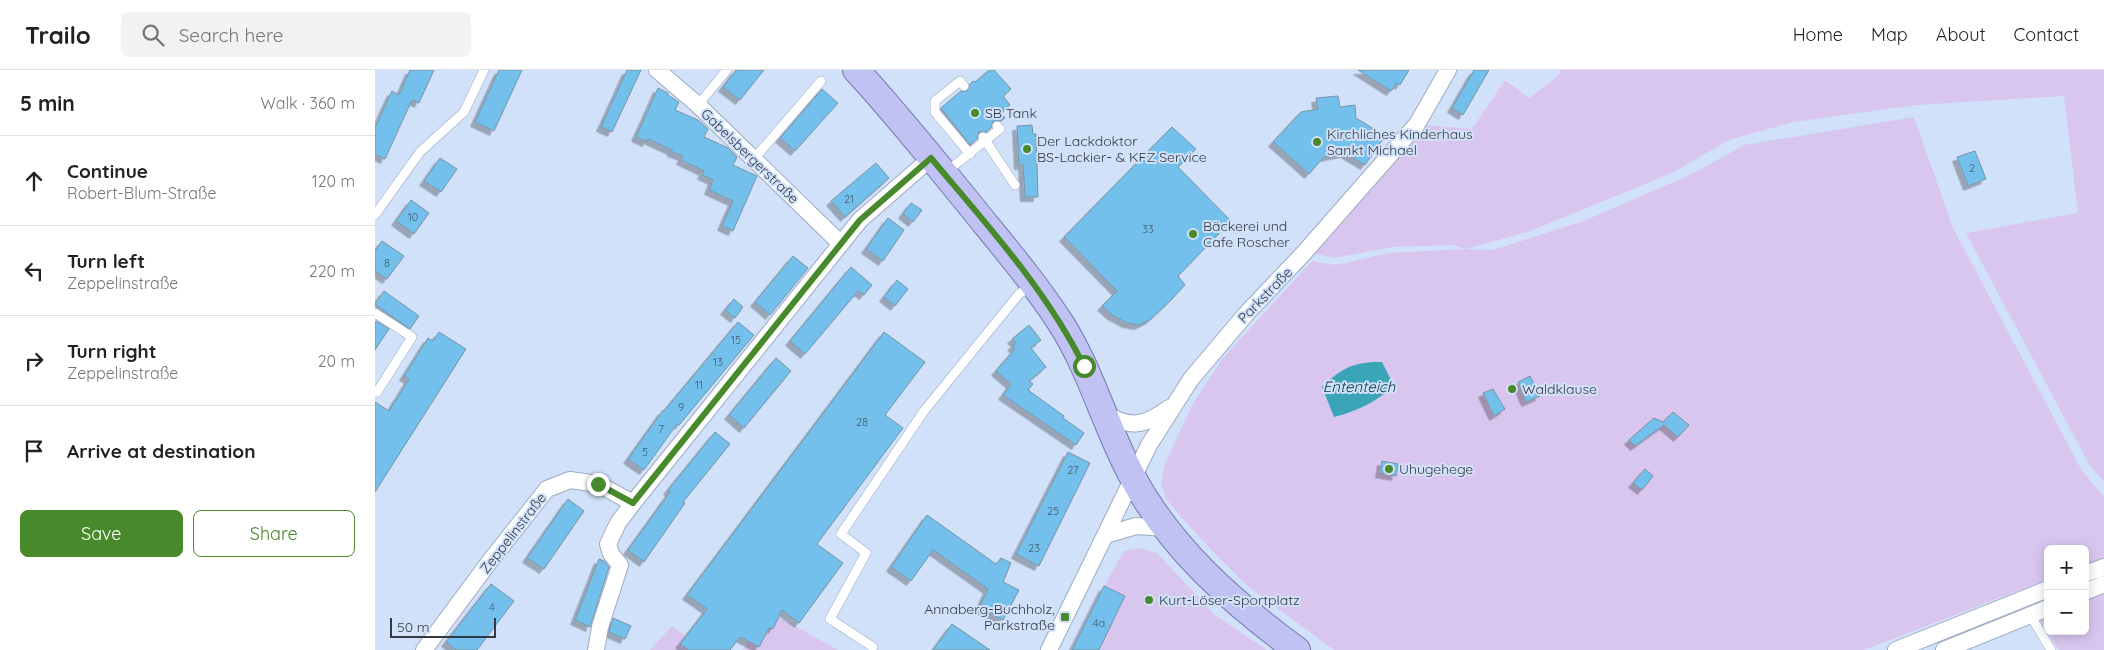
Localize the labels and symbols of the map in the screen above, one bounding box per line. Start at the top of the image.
place label: SB Tank [985,104,1037,122]
street label: Gabelsbergerstraße [697,105,803,207]
marker: SB Tank [969,107,981,119]
place label: Kirchliches Kinderhaus Sankt Michael [1327,125,1473,159]
place label: Der Lackdoktor BS-Lackier- & KFZ Service [1037,132,1207,166]
marker: Kirchliches Kinderhaus Sankt Michael [1311,136,1323,148]
marker: Der Lackdoktor BS-Lackier- & KFZ Service [1021,143,1033,155]
house number: 2 [1969,161,1975,175]
house number: 21 [844,192,854,206]
house number: 10 [408,210,418,224]
place label: Bäckerei und Cafe Roscher [1203,217,1290,251]
house number: 33 [1142,222,1154,236]
marker: Bäckerei und Cafe Roscher [1187,228,1199,240]
house number: 8 [384,256,390,270]
street label: Parkstraße [1234,263,1296,327]
house number: 15 [731,333,741,347]
house number: 13 [713,355,723,369]
route start [1073,355,1096,378]
water label: Ententeich [1323,377,1396,396]
house number: 11 [695,378,703,392]
place label: Waldklause [1522,380,1597,398]
marker: Waldklause [1506,383,1518,395]
house number: 9 [678,400,684,414]
house number: 28 [856,415,868,429]
house number: 7 [658,422,664,436]
house number: 5 [642,445,648,459]
place label: Uhugehege [1399,460,1473,478]
house number: 27 [1067,463,1079,477]
marker: Uhugehege [1383,463,1395,475]
route end [587,473,610,496]
street label: Zeppelinstraße [476,489,550,577]
house number: 25 [1047,504,1059,518]
house number: 23 [1028,541,1040,555]
place label: Kurt-Löser-Sportplatz [1159,591,1300,609]
marker: Kurt-Löser-Sportplatz [1143,594,1155,606]
house number: 4 [489,600,495,614]
place label: Annaberg-Buchholz, Parkstraße [924,600,1055,634]
marker: Annaberg-Buchholz, Parkstraße [1059,611,1071,623]
scale bar [390,615,496,638]
house number: 4a [1093,616,1105,630]

